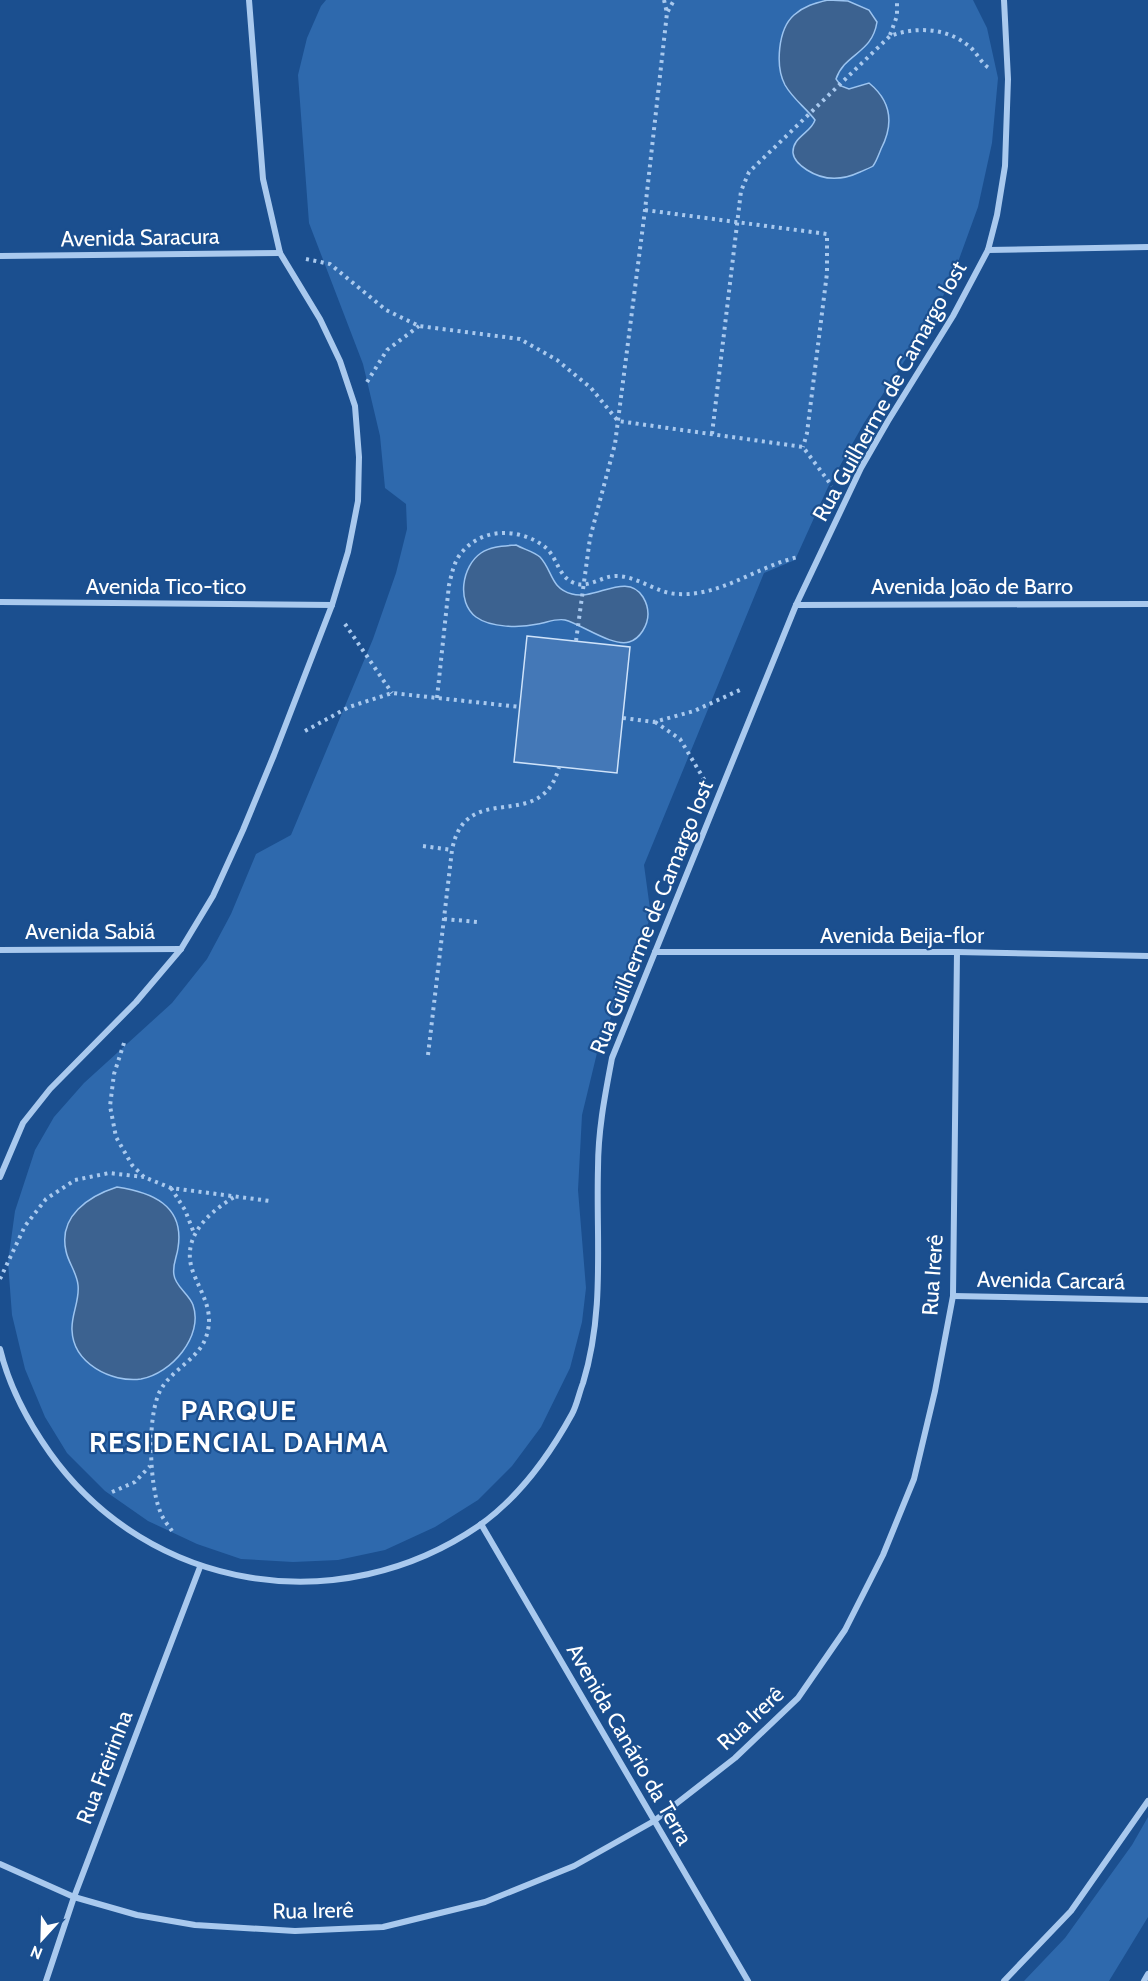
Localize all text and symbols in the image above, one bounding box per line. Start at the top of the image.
street label: Avenida Saracura [60,223,220,252]
street label: Rua Guilherme de Camargo Iost [807,256,973,526]
street label: Avenida Tico-tico [86,573,246,600]
street label: Avenida João de Barro [871,573,1073,600]
street label: Rua Guilherme de Camargo Iost [584,776,719,1058]
street label: Avenida Sabiá [25,918,156,945]
street label: Avenida Beija-flor [820,922,984,949]
street label: Rua Irerê [916,1234,949,1317]
street label: Avenida Carcará [977,1266,1126,1295]
district label: PARQUE RESIDENCIAL DAHMA [89,1393,389,1459]
street label: Avenida Canário da Terra [561,1639,699,1850]
street label: Rua Irerê [711,1681,789,1756]
street label: Rua Freirinha [70,1706,139,1828]
street label: Rua Irerê [272,1896,354,1925]
north arrow [12,1909,72,1969]
text: N [28,1942,45,1963]

